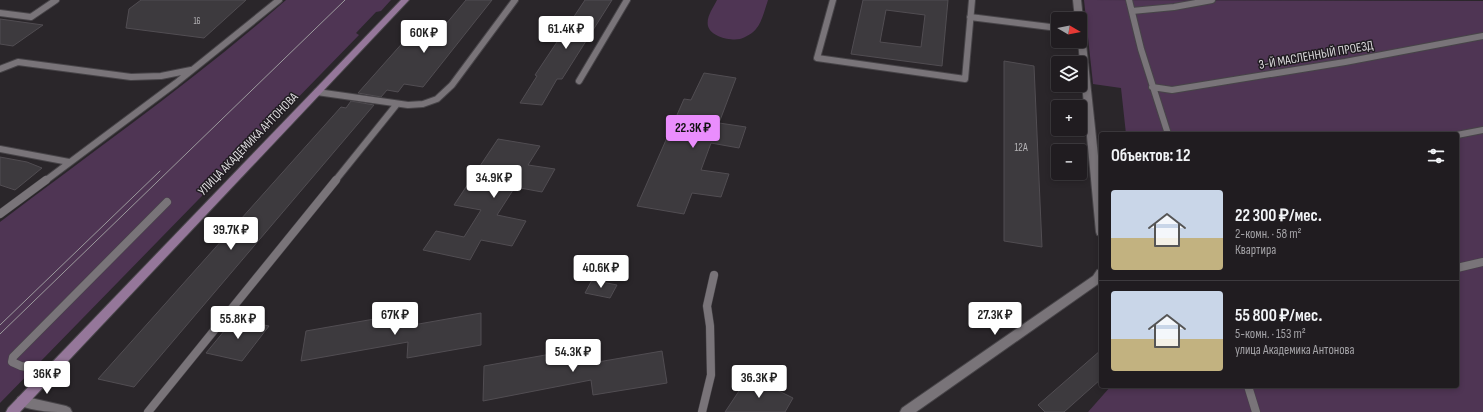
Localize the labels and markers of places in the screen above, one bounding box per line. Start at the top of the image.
pin: 61.4K ₽ [529,16,603,50]
pin: 60K ₽ [396,20,452,54]
pin: 22.3K ₽ [656,115,730,149]
pin: 34.9K ₽ [457,165,531,199]
pin: 39.7K ₽ [194,217,268,251]
pin: 40.6K ₽ [564,255,638,289]
pin: 67K ₽ [367,302,423,336]
pin: 27.3K ₽ [958,302,1032,336]
pin: 55.8K ₽ [201,306,275,340]
pin: 54.3K ₽ [536,339,610,373]
pin: 36K ₽ [19,361,75,395]
pin: 36.3K ₽ [722,365,796,399]

